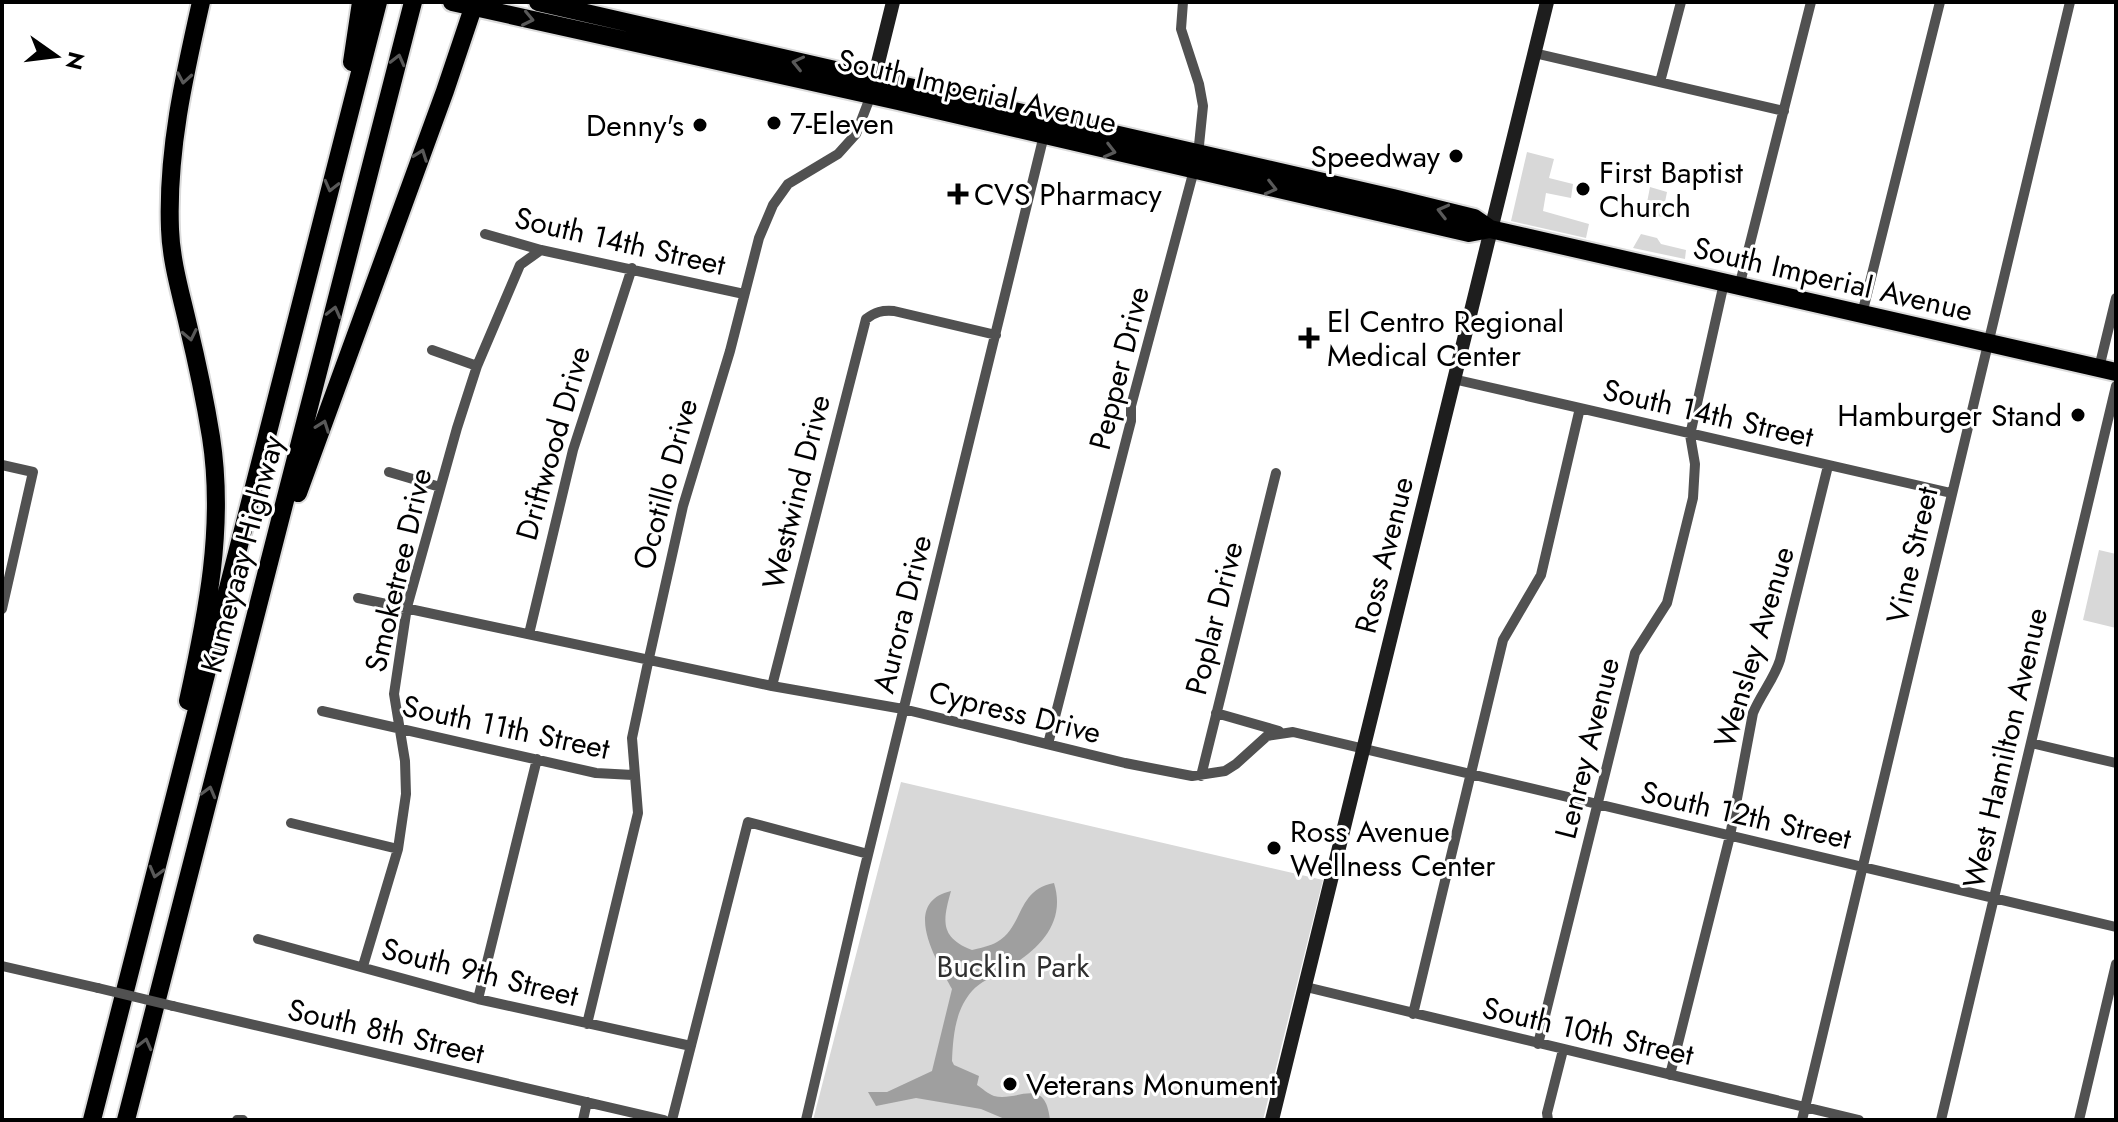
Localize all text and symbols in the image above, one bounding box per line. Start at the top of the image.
one-way arrow [520,10,534,27]
north arrow [16,16,96,96]
street label: South Imperial Avenue [833,38,1121,144]
text: N [58,48,93,73]
one-way arrow [389,54,406,67]
one-way arrow [792,55,805,72]
one-way arrow [177,71,194,85]
place label: 7-Eleven [790,102,894,145]
place label: Denny's [586,104,684,147]
marker: 7-Eleven [765,114,783,132]
marker: Denny's [691,116,709,134]
place label: Speedway [1311,135,1441,178]
one-way arrow [1103,141,1117,158]
marker: Speedway [1447,147,1465,165]
one-way arrow [412,149,428,163]
place label: First Baptist Church [1599,151,1744,228]
place label: CVS Pharmacy [974,173,1162,216]
one-way arrow [1263,178,1277,195]
one-way arrow [323,179,340,193]
marker: First Baptist Church [1574,180,1592,198]
marker: CVS Pharmacy [949,185,967,203]
street label: South 14th Street [510,196,730,286]
one-way arrow [1436,203,1450,220]
street label: South Imperial Avenue [1689,226,1977,332]
street label: Pepper Drive [1078,282,1160,454]
place label: El Centro Regional Medical Center [1327,300,1564,377]
one-way arrow [324,305,341,319]
marker: El Centro Regional Medical Center [1298,327,1320,349]
one-way arrow [181,328,198,341]
street label: Driftwood Drive [505,341,601,545]
street label: South 14th Street [1598,368,1818,458]
street label: Westwind Drive [751,390,841,594]
street label: Ocotillo Drive [622,394,708,574]
place label: Hamburger Stand [1837,394,2062,437]
marker: Hamburger Stand [2069,406,2087,424]
one-way arrow [313,420,329,434]
street label: Kumeyaay Highway [190,430,295,677]
street label: Smoketree Drive [354,464,442,676]
street label: Ross Avenue [1344,472,1424,638]
street label: Vine Street [1875,481,1949,628]
street label: Aurora Drive [862,530,942,698]
street label: Poplar Drive [1174,537,1254,699]
street label: Wensley Avenue [1703,541,1805,753]
street label: West Hamilton Avenue [1952,603,2058,893]
street label: Lenrey Avenue [1544,653,1630,843]
street label: Cypress Drive [924,670,1106,754]
street label: South 11th Street [398,684,614,770]
street label: South 12th Street [1637,770,1856,860]
one-way arrow [200,786,217,800]
place label: Ross Avenue Wellness Center [1290,810,1496,887]
marker: Ross Avenue Wellness Center [1265,839,1283,857]
one-way arrow [148,865,165,879]
street label: South 9th Street [377,927,584,1017]
park label: Bucklin Park [937,945,1090,988]
street label: South 10th Street [1478,986,1699,1076]
street label: South 8th Street [284,988,489,1075]
one-way arrow [136,1038,153,1052]
place label: Veterans Monument [1026,1063,1278,1106]
marker: Veterans Monument [1001,1075,1019,1093]

